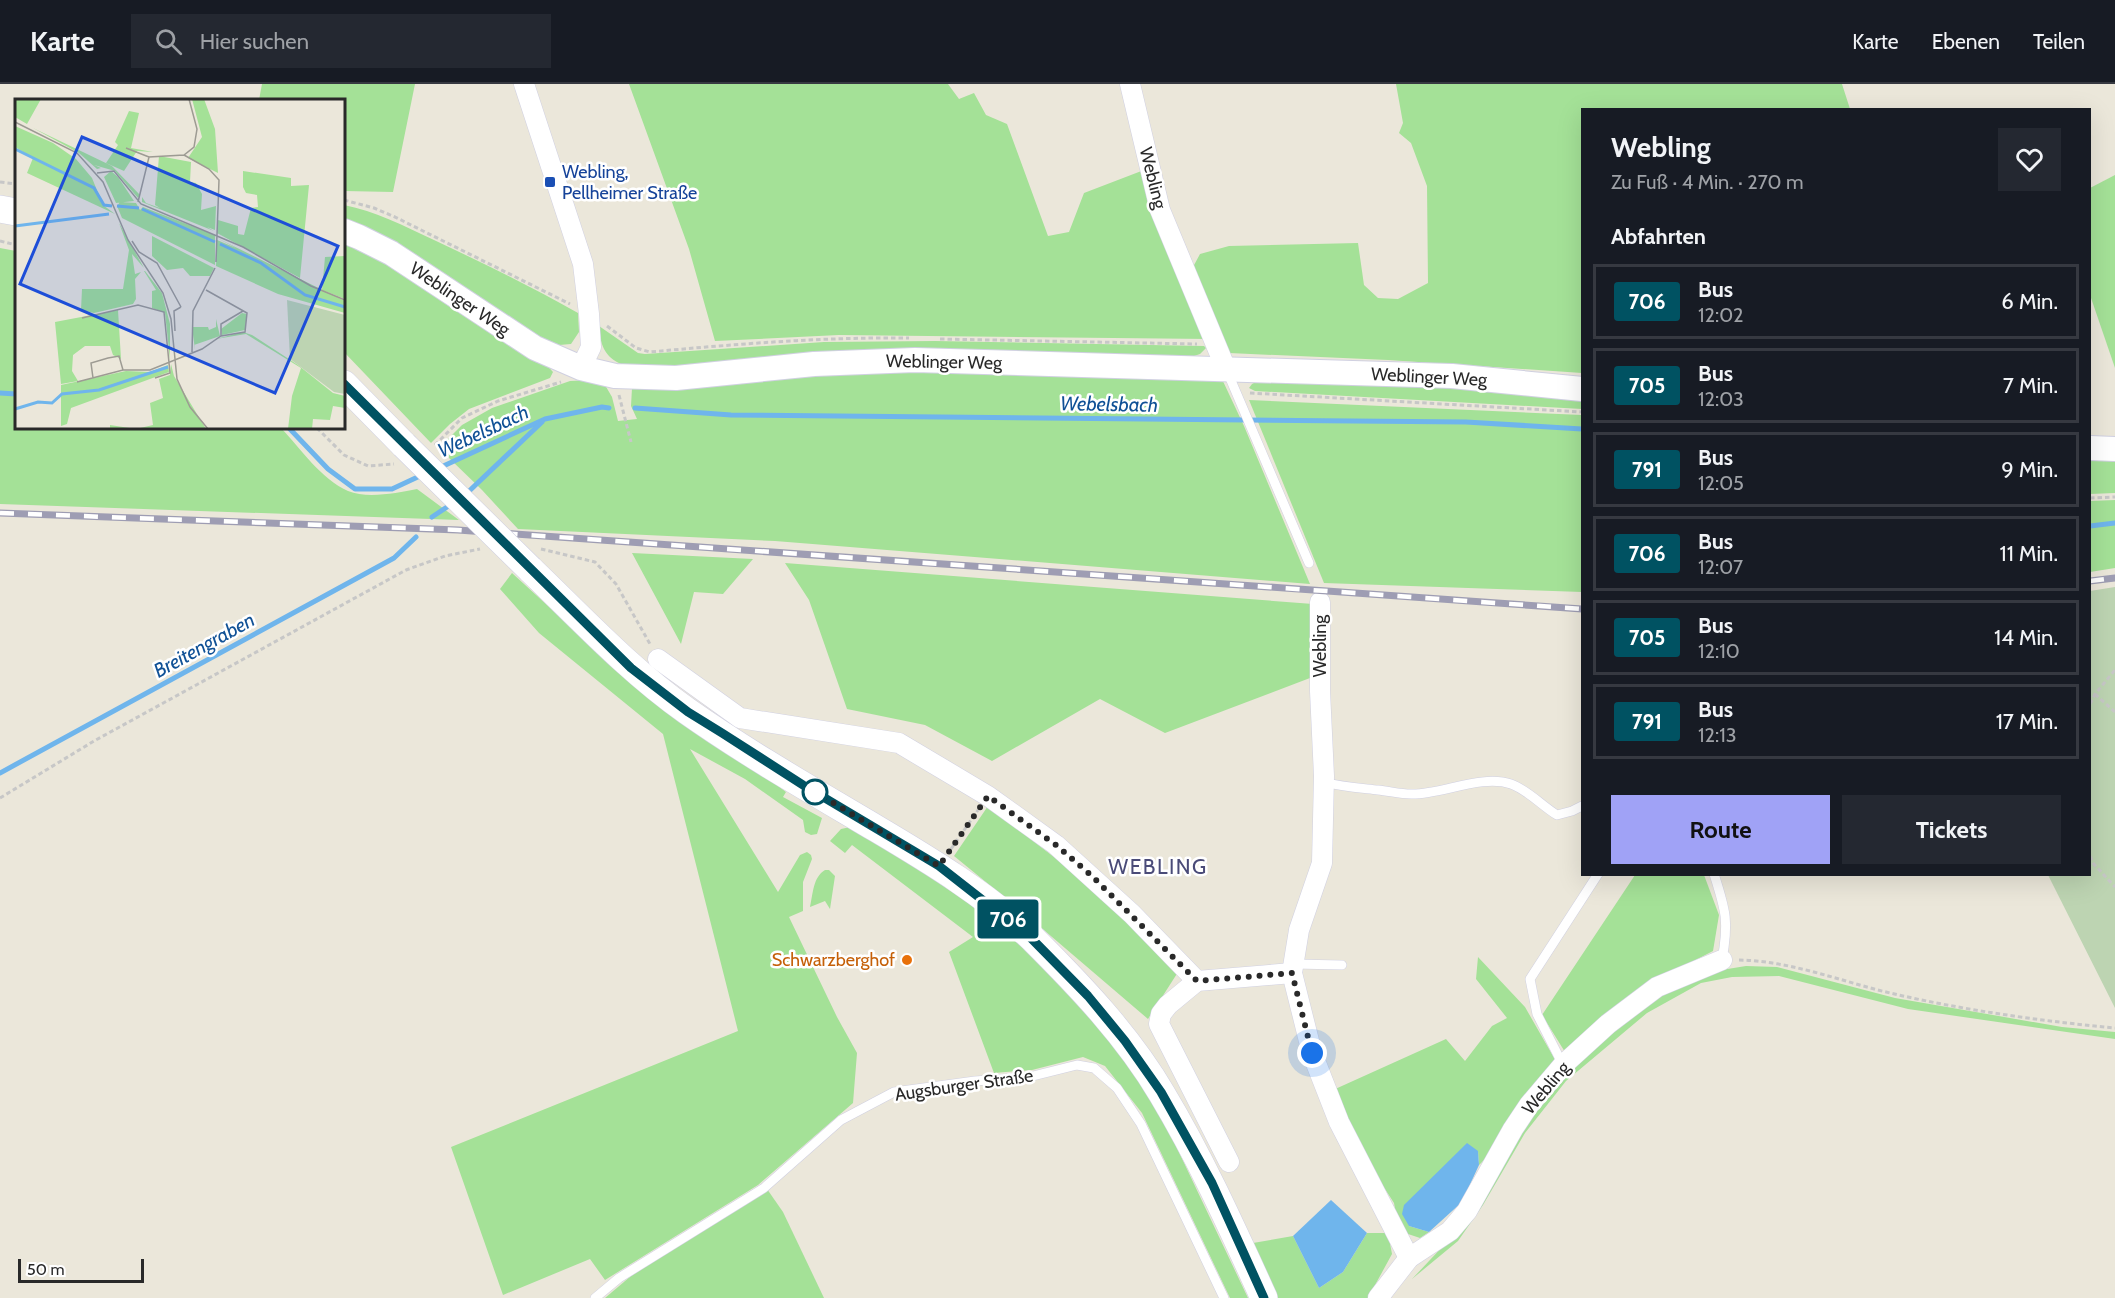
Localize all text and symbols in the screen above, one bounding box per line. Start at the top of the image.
search box [131,14,551,68]
text: Karte [30,24,95,58]
icon: search [152,25,185,58]
text: Hier suchen [200,28,309,55]
text: Karte [1852,29,1899,54]
text: Ebenen [1932,29,2000,54]
text: Teilen [2033,29,2085,54]
inset map [15,99,345,429]
button: heart [1998,128,2061,191]
text: Webling [1611,130,1711,164]
street label: Webling [1135,145,1171,212]
place label: Webling, Pellheimer Straße [562,161,697,204]
text: Zu Fuß · 4 Min. · 270 m [1611,170,1804,194]
marker: Webling, Pellheimer Straße [543,175,557,189]
text: Abfahrten [1611,223,1706,250]
street label: Weblinger Weg [406,257,515,341]
text: Bus [1698,276,1733,303]
text: 6 Min. [2001,288,2058,315]
text: 706 [1628,289,1666,314]
text: 12:02 [1698,303,1744,327]
street label: Weblinger Weg [886,350,1003,374]
text: Bus [1698,360,1733,387]
street label: Weblinger Weg [1370,363,1489,391]
text: 7 Min. [2003,372,2058,399]
text: 705 [1629,373,1665,398]
text: 12:03 [1698,387,1744,411]
water label: Webelsbach [1060,391,1158,417]
water label: Webelsbach [434,399,532,463]
text: Bus [1698,444,1733,471]
text: 9 Min. [2001,456,2058,483]
text: 791 [1632,457,1662,482]
text: 12:05 [1698,471,1744,495]
text: Bus [1698,528,1733,555]
text: 11 Min. [2000,540,2058,567]
text: 706 [1628,541,1666,566]
text: 12:07 [1698,555,1743,579]
water label: Breitengraben [149,607,259,683]
text: Bus [1698,612,1733,639]
street label: Webling [1309,614,1331,677]
text: 14 Min. [1994,624,2058,651]
text: 705 [1629,625,1665,650]
text: 12:10 [1698,639,1740,663]
text: Bus [1698,696,1733,723]
text: 17 Min. [1996,708,2058,735]
text: 791 [1632,709,1662,734]
text: 12:13 [1698,723,1737,747]
unlabelled marker [802,779,828,805]
button: Route [1611,795,1830,864]
button: Tickets [1842,795,2061,864]
district label: WEBLING [1108,854,1208,879]
line badge: 706 [974,900,1042,938]
text: 706 [989,907,1027,932]
place label: Schwarzberghof [772,949,895,971]
marker: Schwarzberghof [900,953,914,967]
your location [1297,1038,1327,1068]
street label: Webling [1517,1056,1575,1119]
street label: Augsburger Straße [893,1064,1035,1106]
scale bar [18,1256,144,1284]
text: 50 m [27,1260,64,1279]

